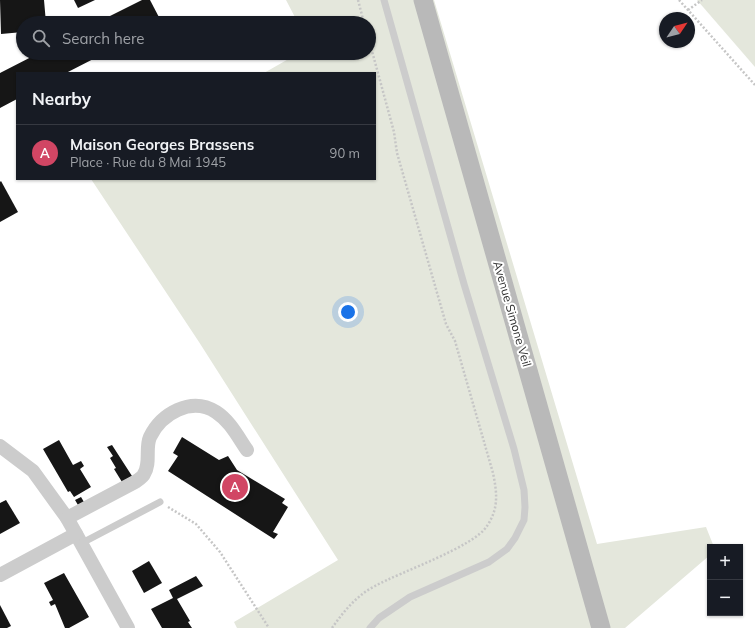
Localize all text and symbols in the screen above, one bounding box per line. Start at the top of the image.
north arrow [659,12,695,48]
search box [16,16,376,60]
icon: search [30,27,52,49]
text: Search here [62,29,144,48]
text: Nearby [32,88,91,109]
text: Maison Georges Brassens [70,135,254,154]
text: A [40,145,50,161]
text: 90 m [330,145,360,161]
text: Place · Rue du 8 Mai 1945 [70,154,226,170]
street label: Avenue Simone Veil [490,259,535,368]
your location [338,302,358,322]
pin: A [222,472,248,502]
map controls [707,544,743,616]
button: + [707,544,743,580]
button: − [707,580,743,616]

